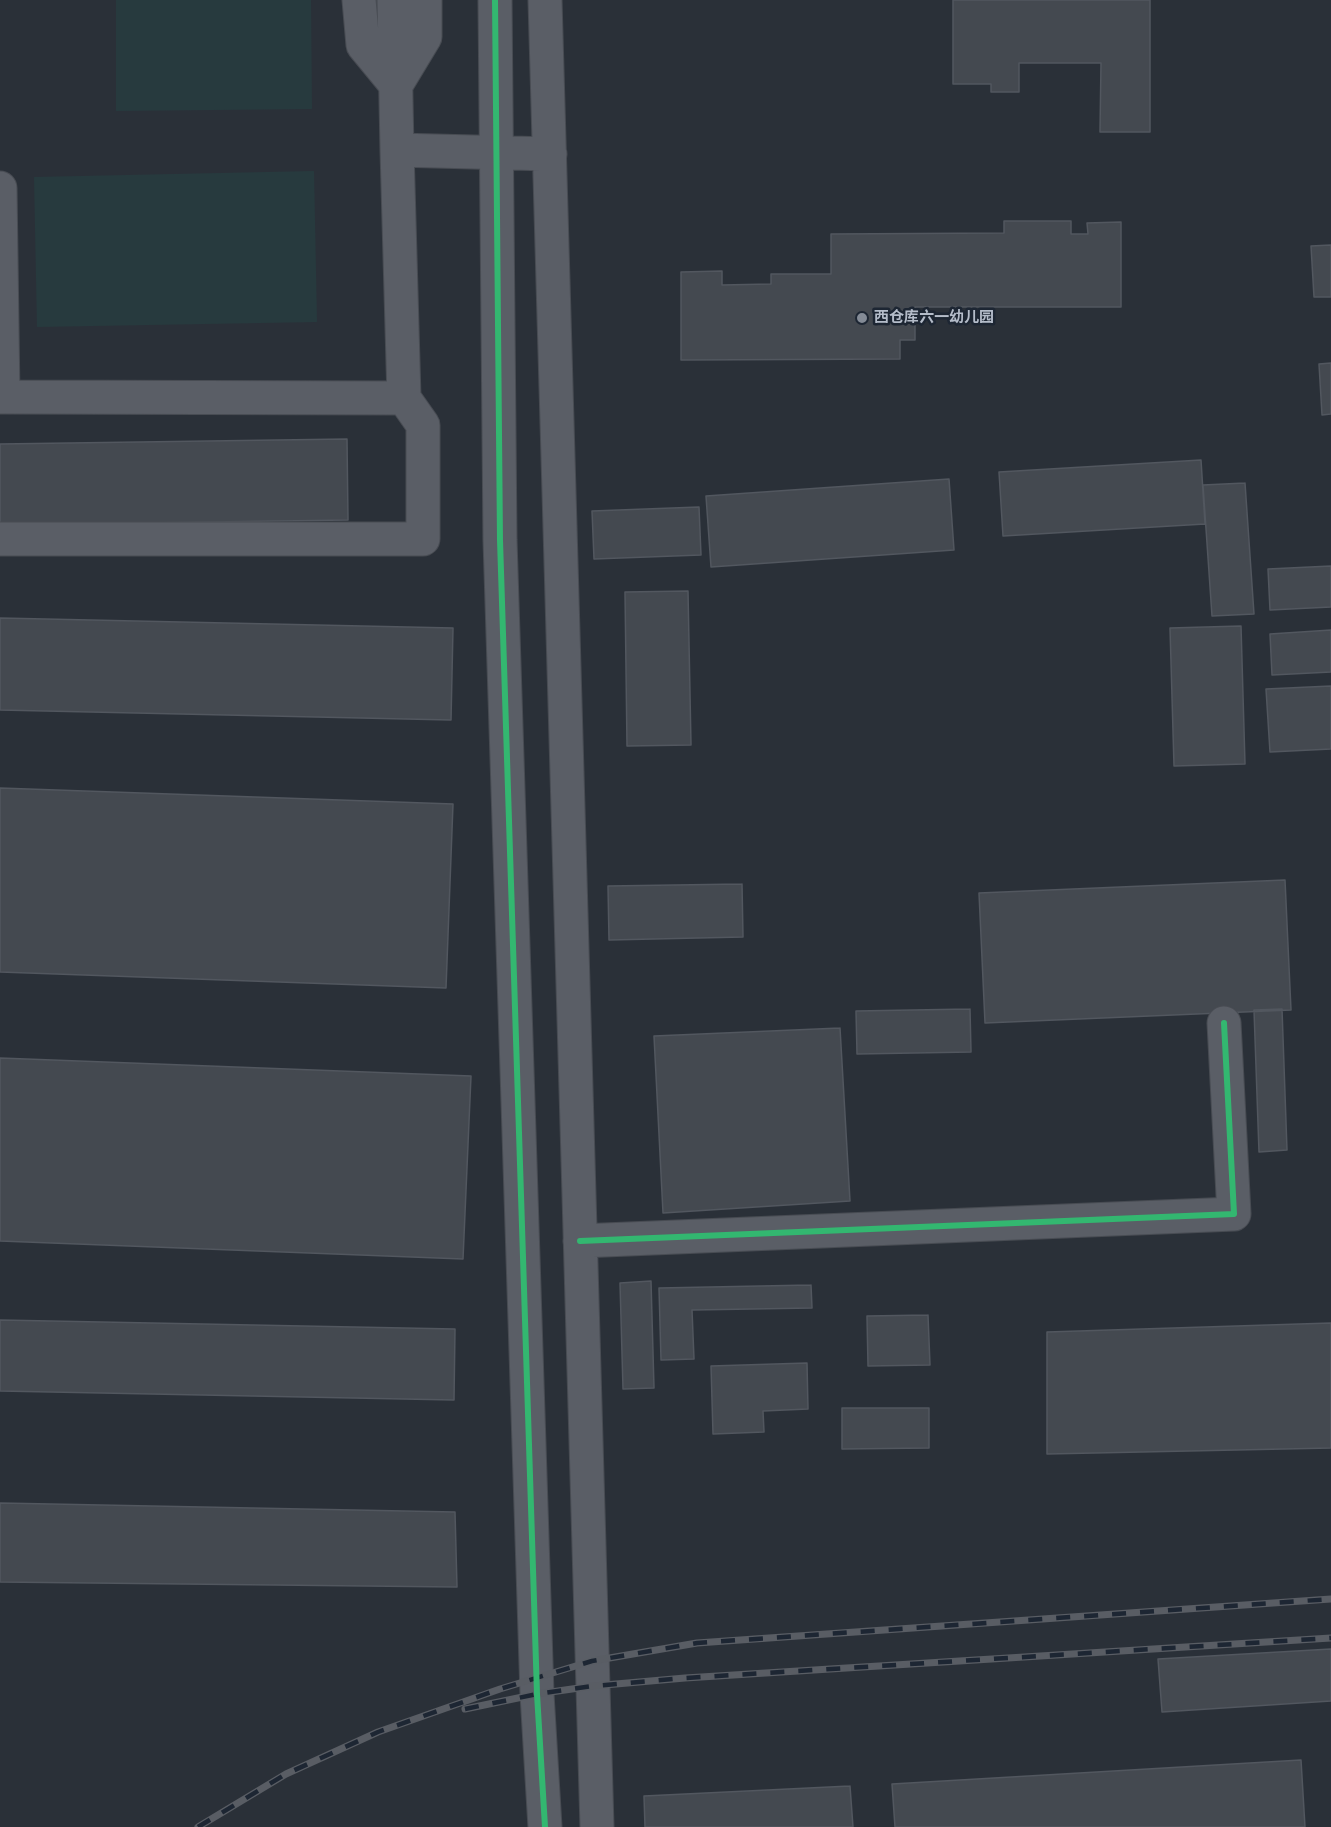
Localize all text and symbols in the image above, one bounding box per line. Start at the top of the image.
place label: 西仓库六一幼儿园 [874,309,994,327]
marker: 西仓库六一幼儿园 [855,311,869,325]

